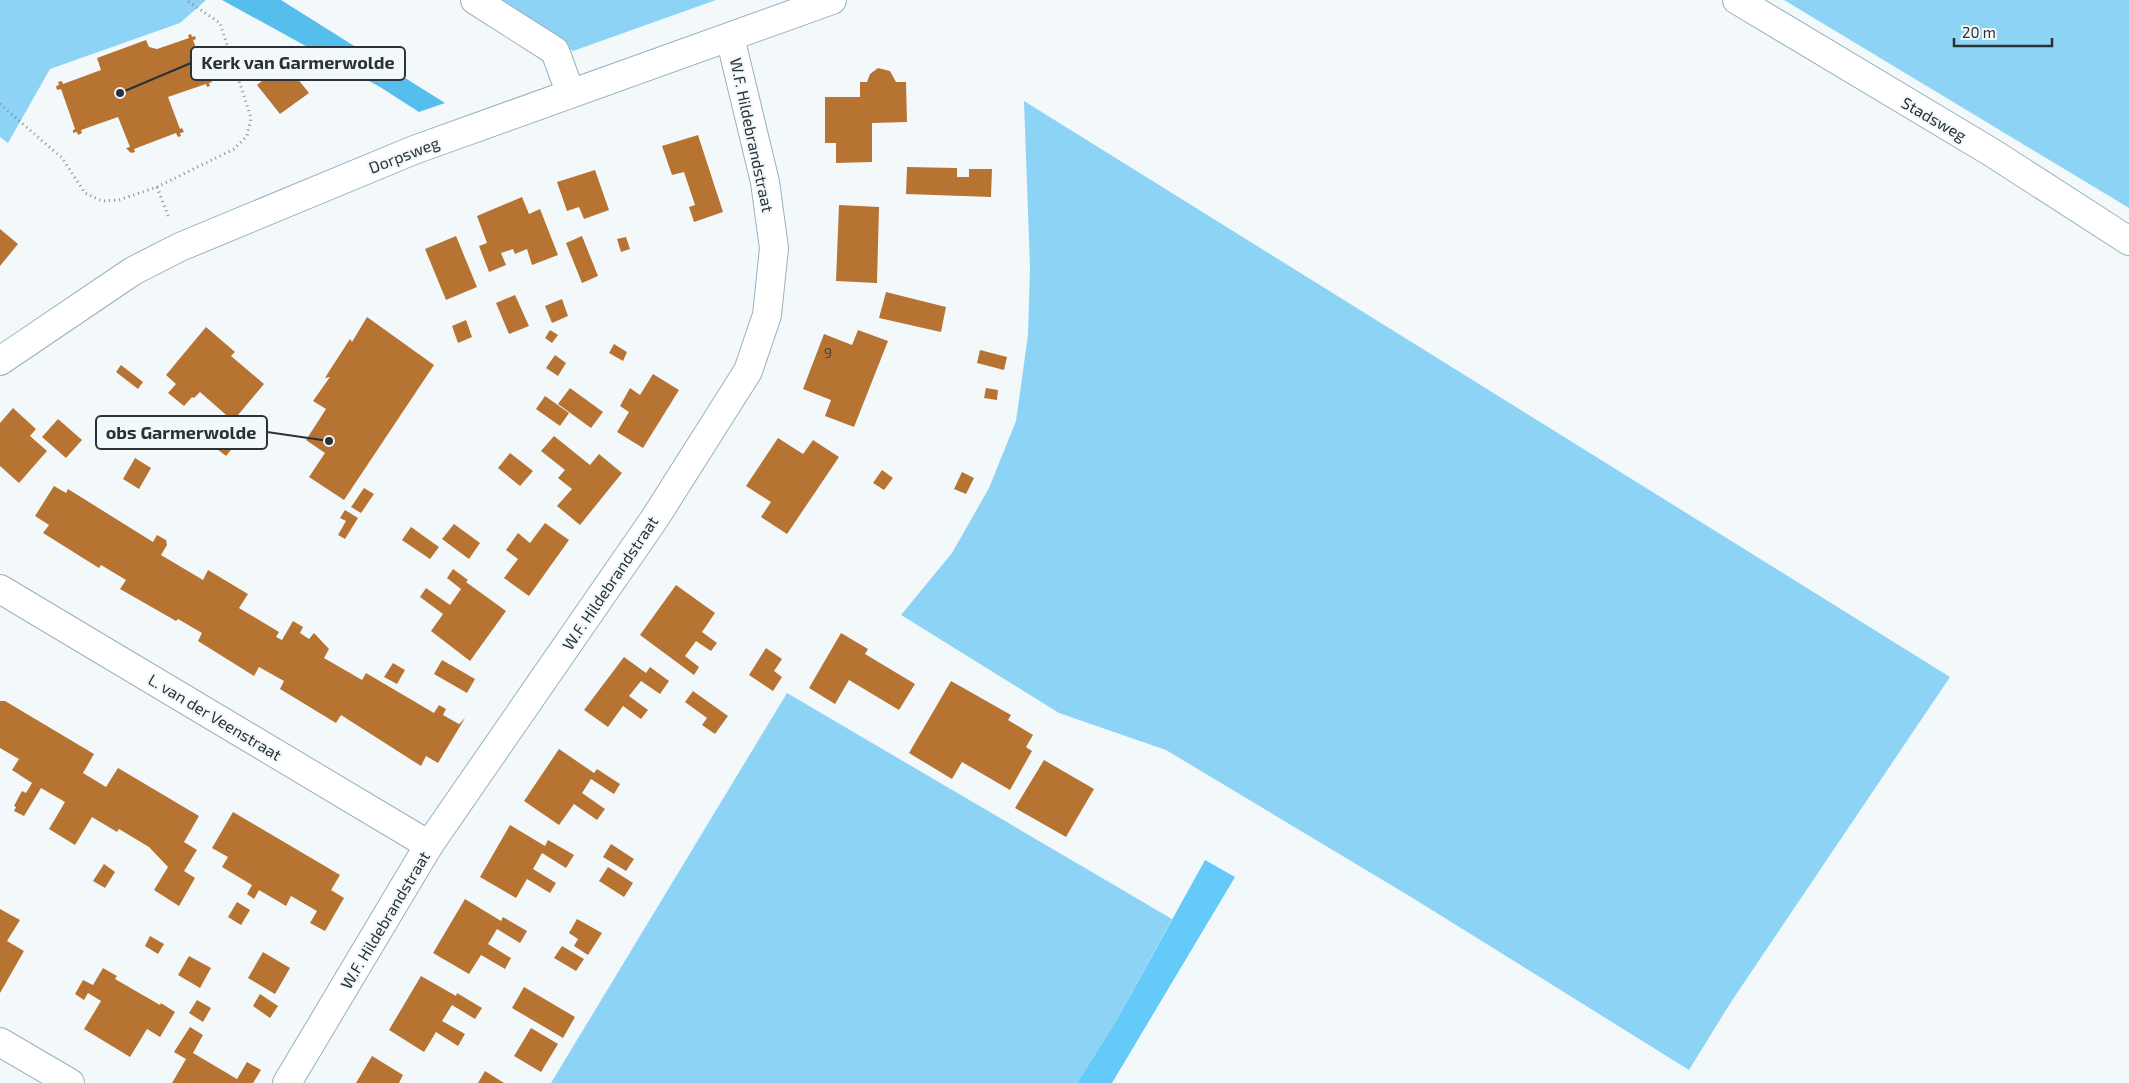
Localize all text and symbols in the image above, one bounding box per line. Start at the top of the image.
scale bar [1954,15,2052,47]
text: 20 m [1962,23,1996,41]
callout: Kerk van Garmerwolde [191,47,405,80]
text: Kerk van Garmerwolde [201,51,395,73]
street label: W.F. Hildebrandstraat [727,56,778,214]
street label: Stadsweg [1898,92,1970,145]
street label: Dorpsweg [366,132,442,177]
house number: 9 [824,344,832,361]
callout: obs Garmerwolde [96,416,267,449]
text: obs Garmerwolde [106,421,256,443]
street label: W.F. Hildebrandstraat [558,512,661,653]
street label: L. van der Veenstraat [145,669,285,764]
street label: W.F. Hildebrandstraat [336,847,433,992]

